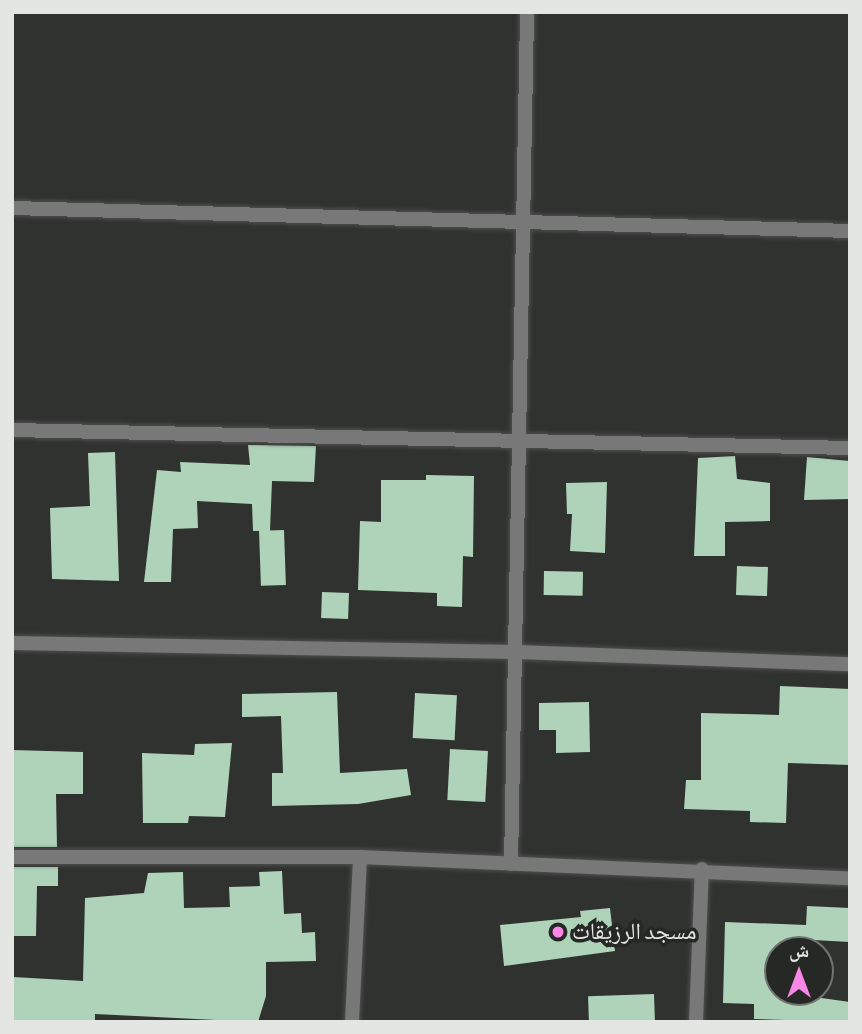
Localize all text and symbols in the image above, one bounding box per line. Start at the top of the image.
place label: مسجد الرزيقات [572,918,696,946]
marker: مسجد الرزيقات [550,924,566,940]
north arrow [764,936,834,1006]
text: ش [789,940,809,963]

